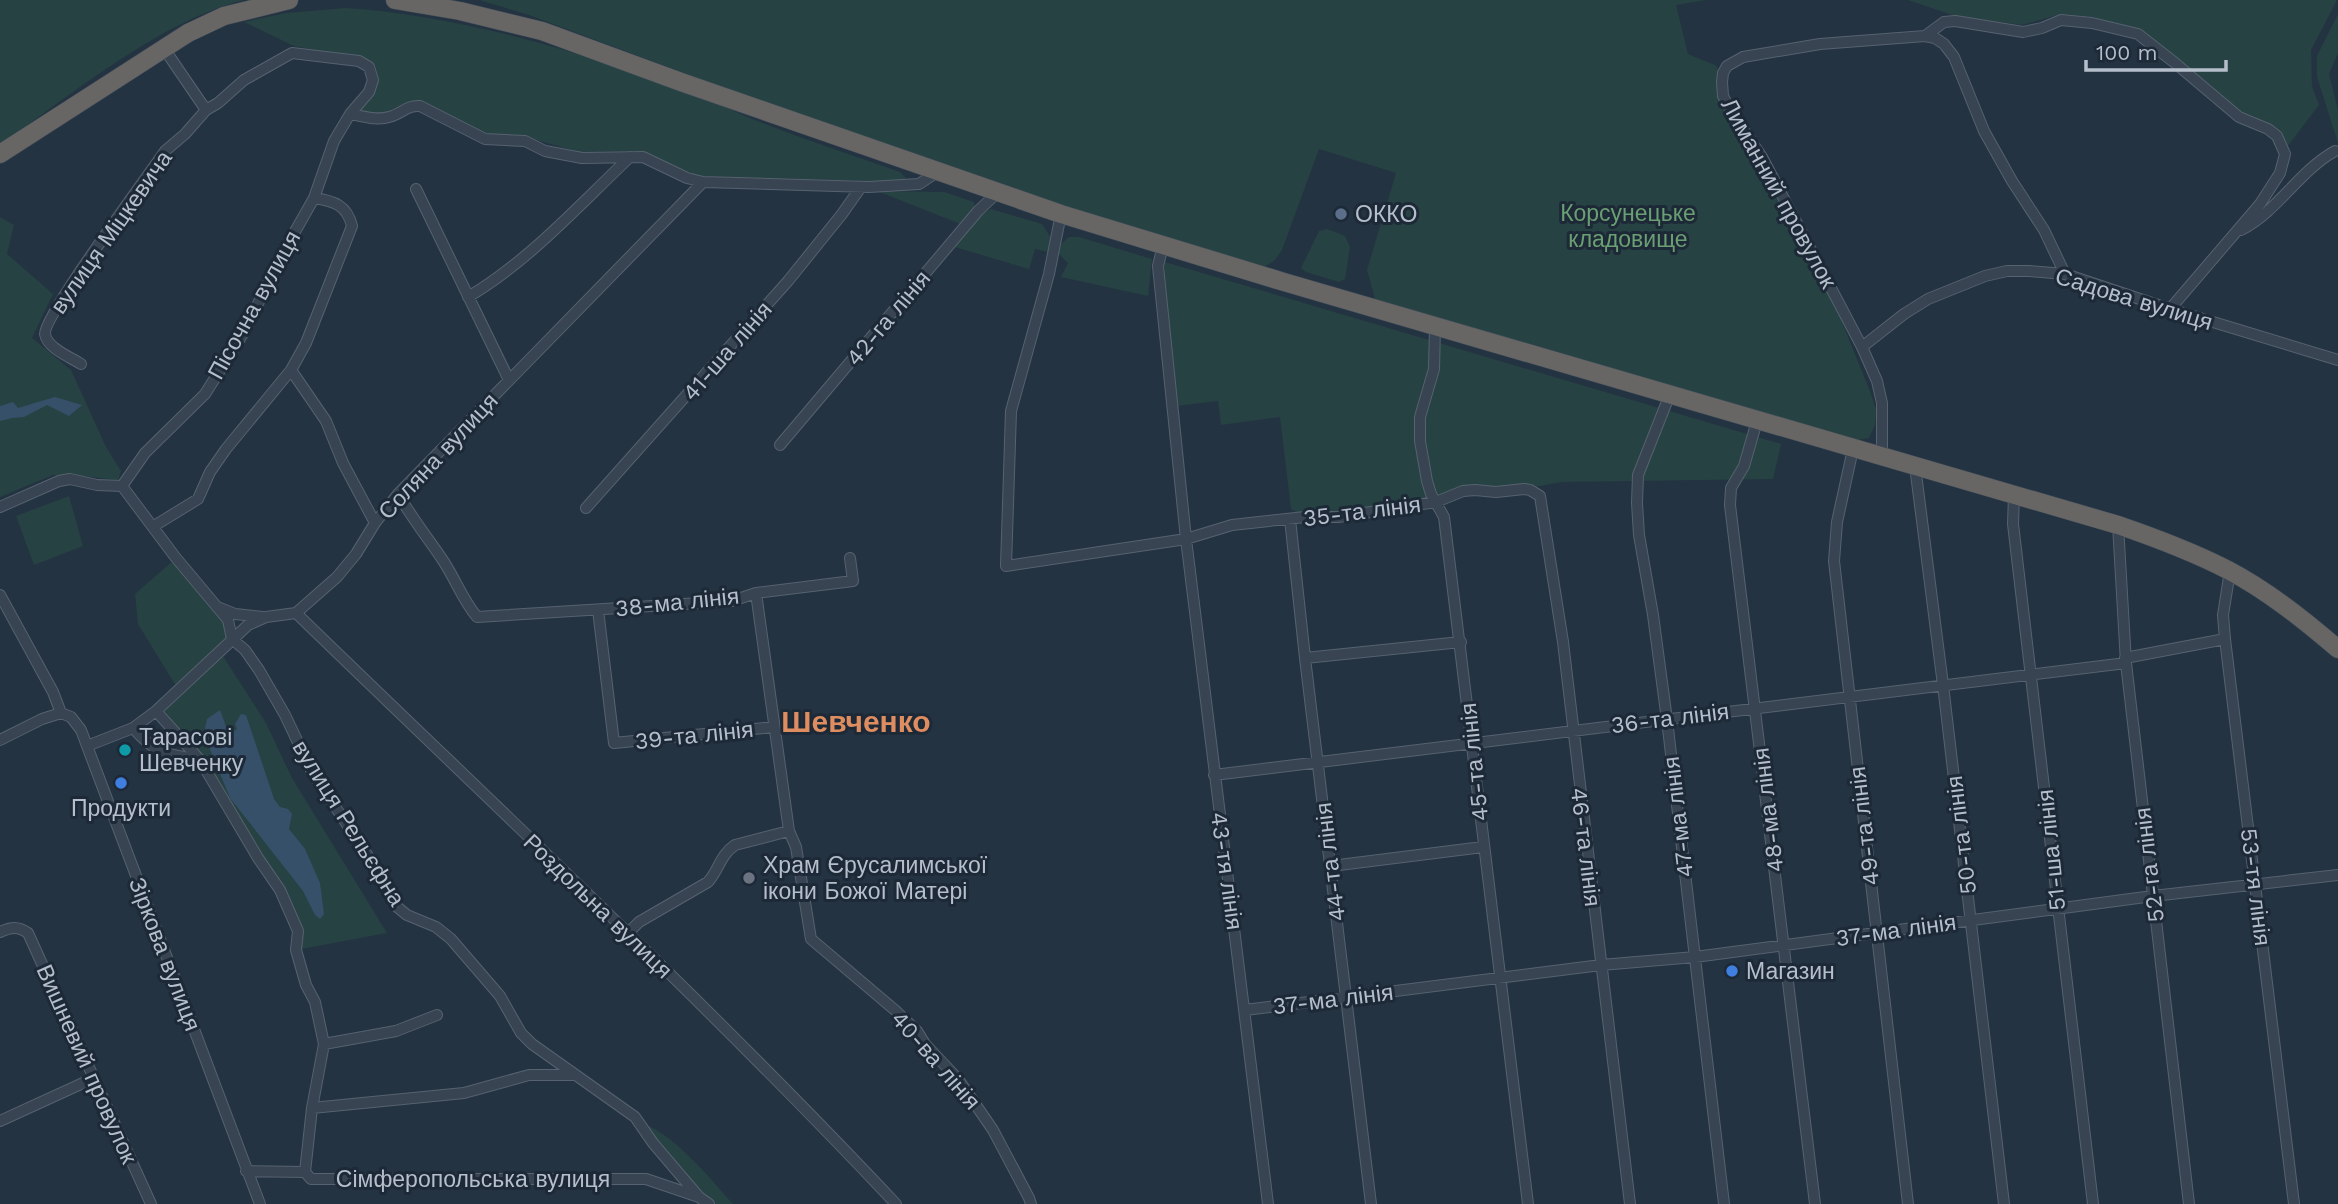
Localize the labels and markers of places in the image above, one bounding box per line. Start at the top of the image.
place label: ОККО [1355,201,1417,228]
marker: ОККО [1333,206,1349,222]
place label: Тарасові Шевченку [139,724,244,777]
marker: Тарасові Шевченку [117,742,133,758]
marker: Продукти [113,775,129,791]
place label: Продукти [71,795,171,822]
place label: Храм Єрусалимської ікони Божої Матері [763,852,988,905]
marker: Храм Єрусалимської ікони Божої Матері [741,870,757,886]
place label: Магазин [1746,958,1835,985]
marker: Магазин [1724,963,1740,979]

